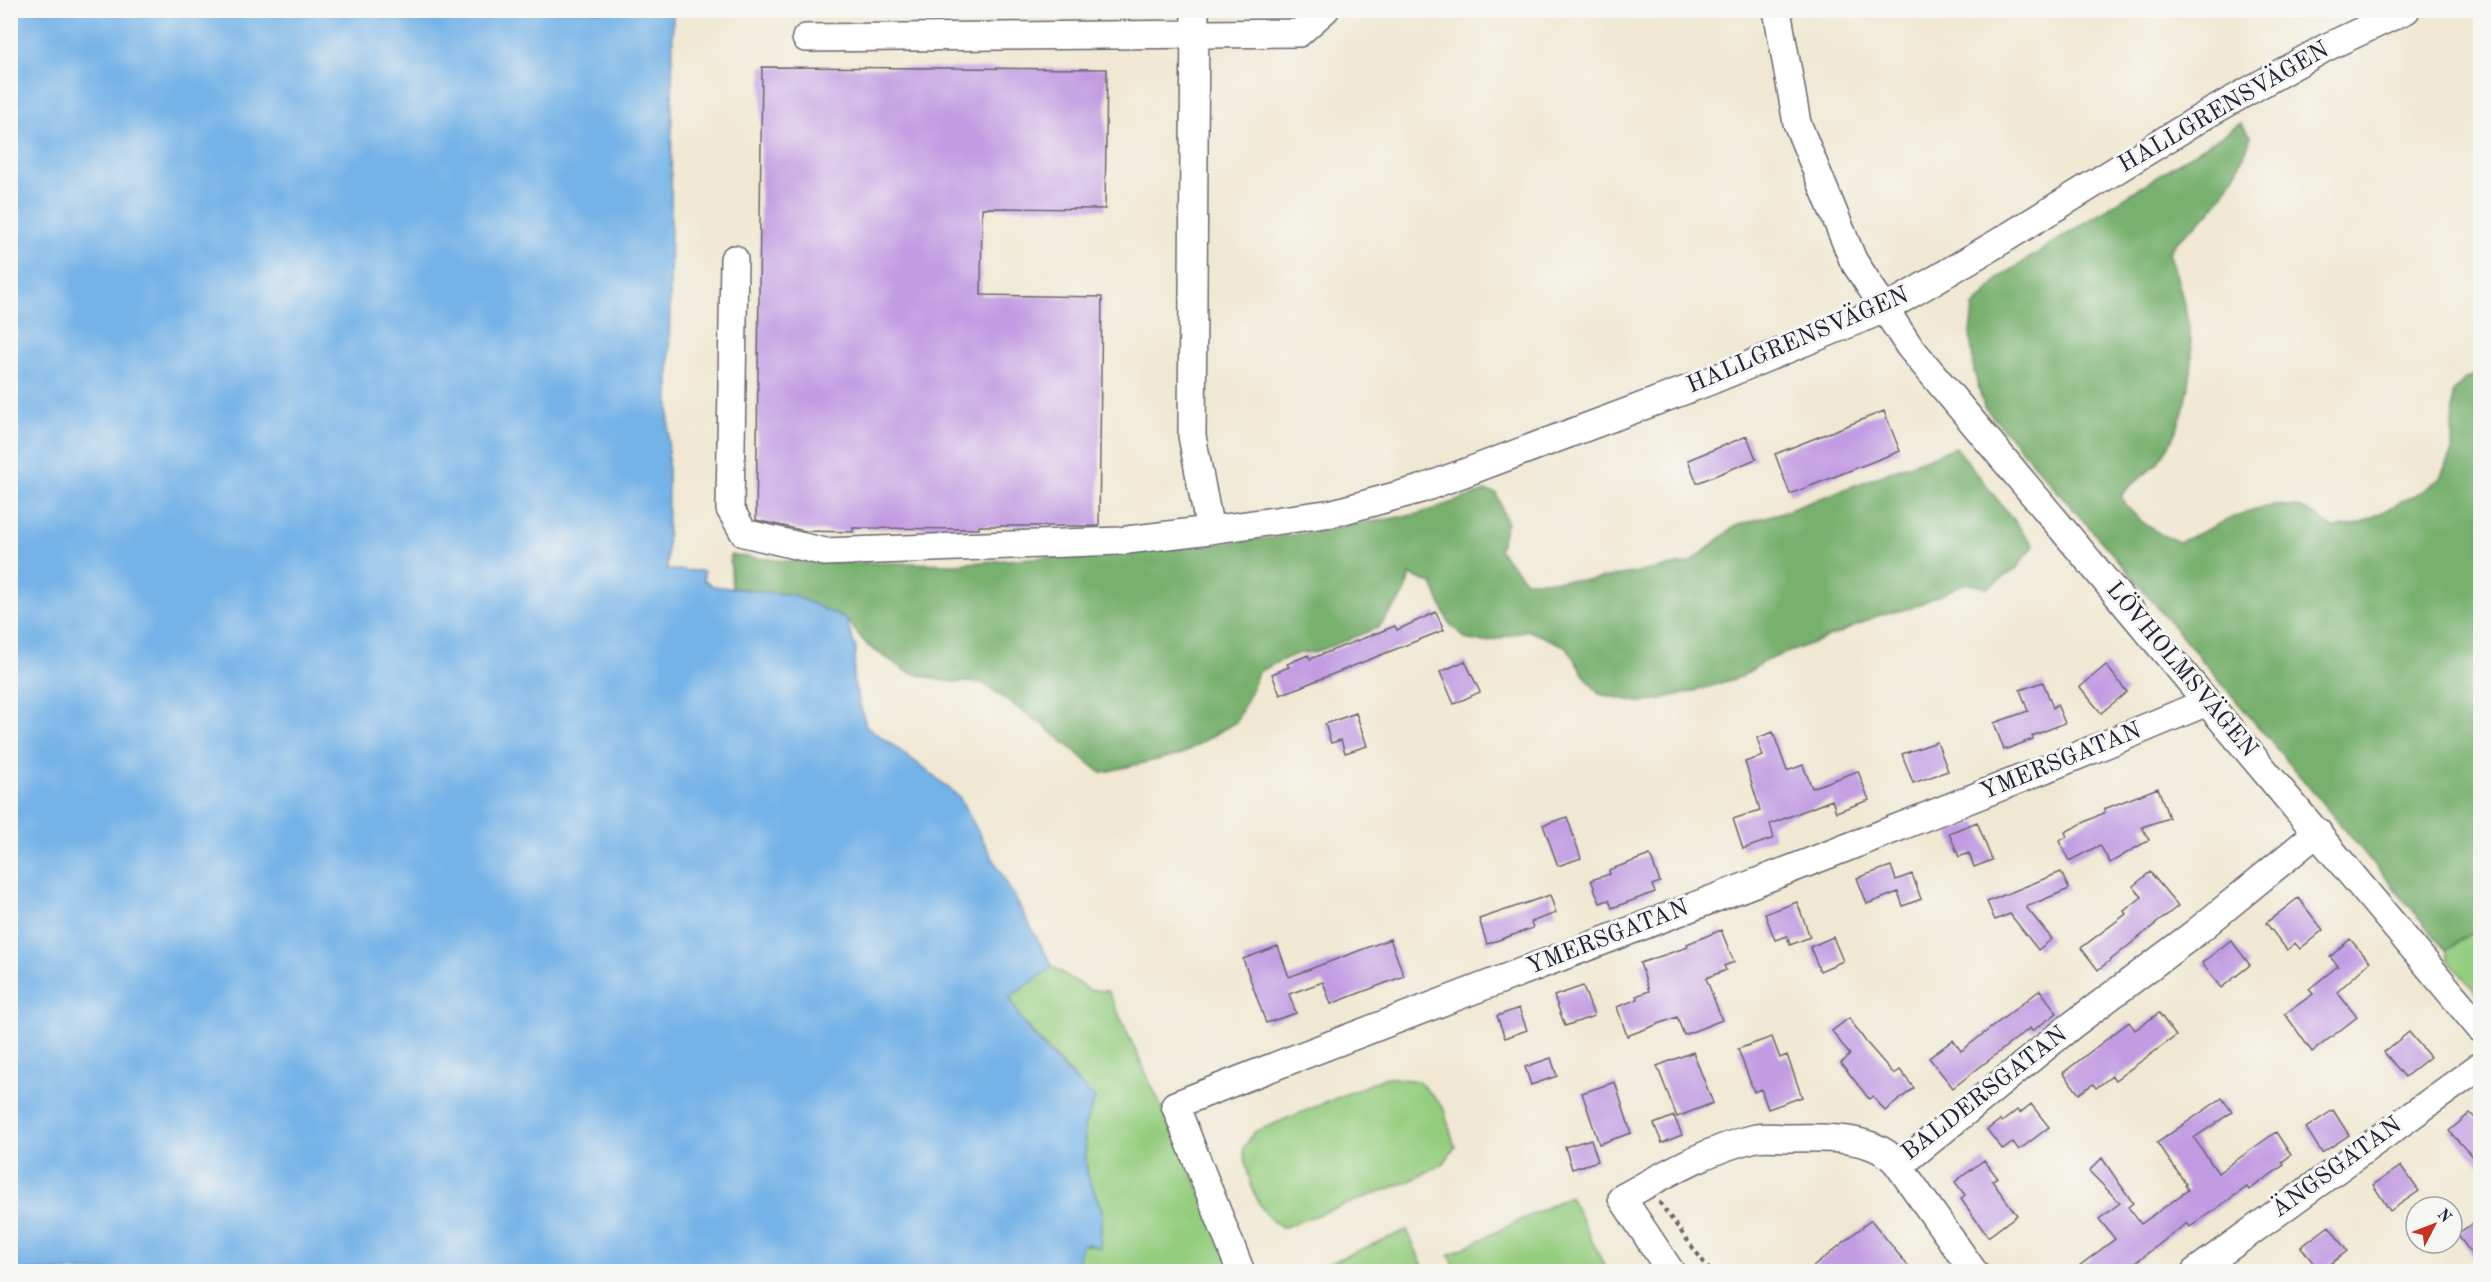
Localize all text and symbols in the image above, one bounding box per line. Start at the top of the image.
street label: HALLGRENSVÄGEN [2113,35,2333,178]
street label: HALLGRENSVÄGEN [1682,281,1912,399]
street label: LÖVHOLMSVÄGEN [2101,575,2264,762]
street label: YMERSGATAN [1977,719,2145,805]
street label: YMERSGATAN [1524,896,1692,980]
street label: BALDERSGATAN [1898,1022,2072,1166]
street label: ÄNGSGATAN [2266,1111,2406,1223]
north arrow [2404,1195,2464,1255]
text: N [2434,1206,2454,1227]

